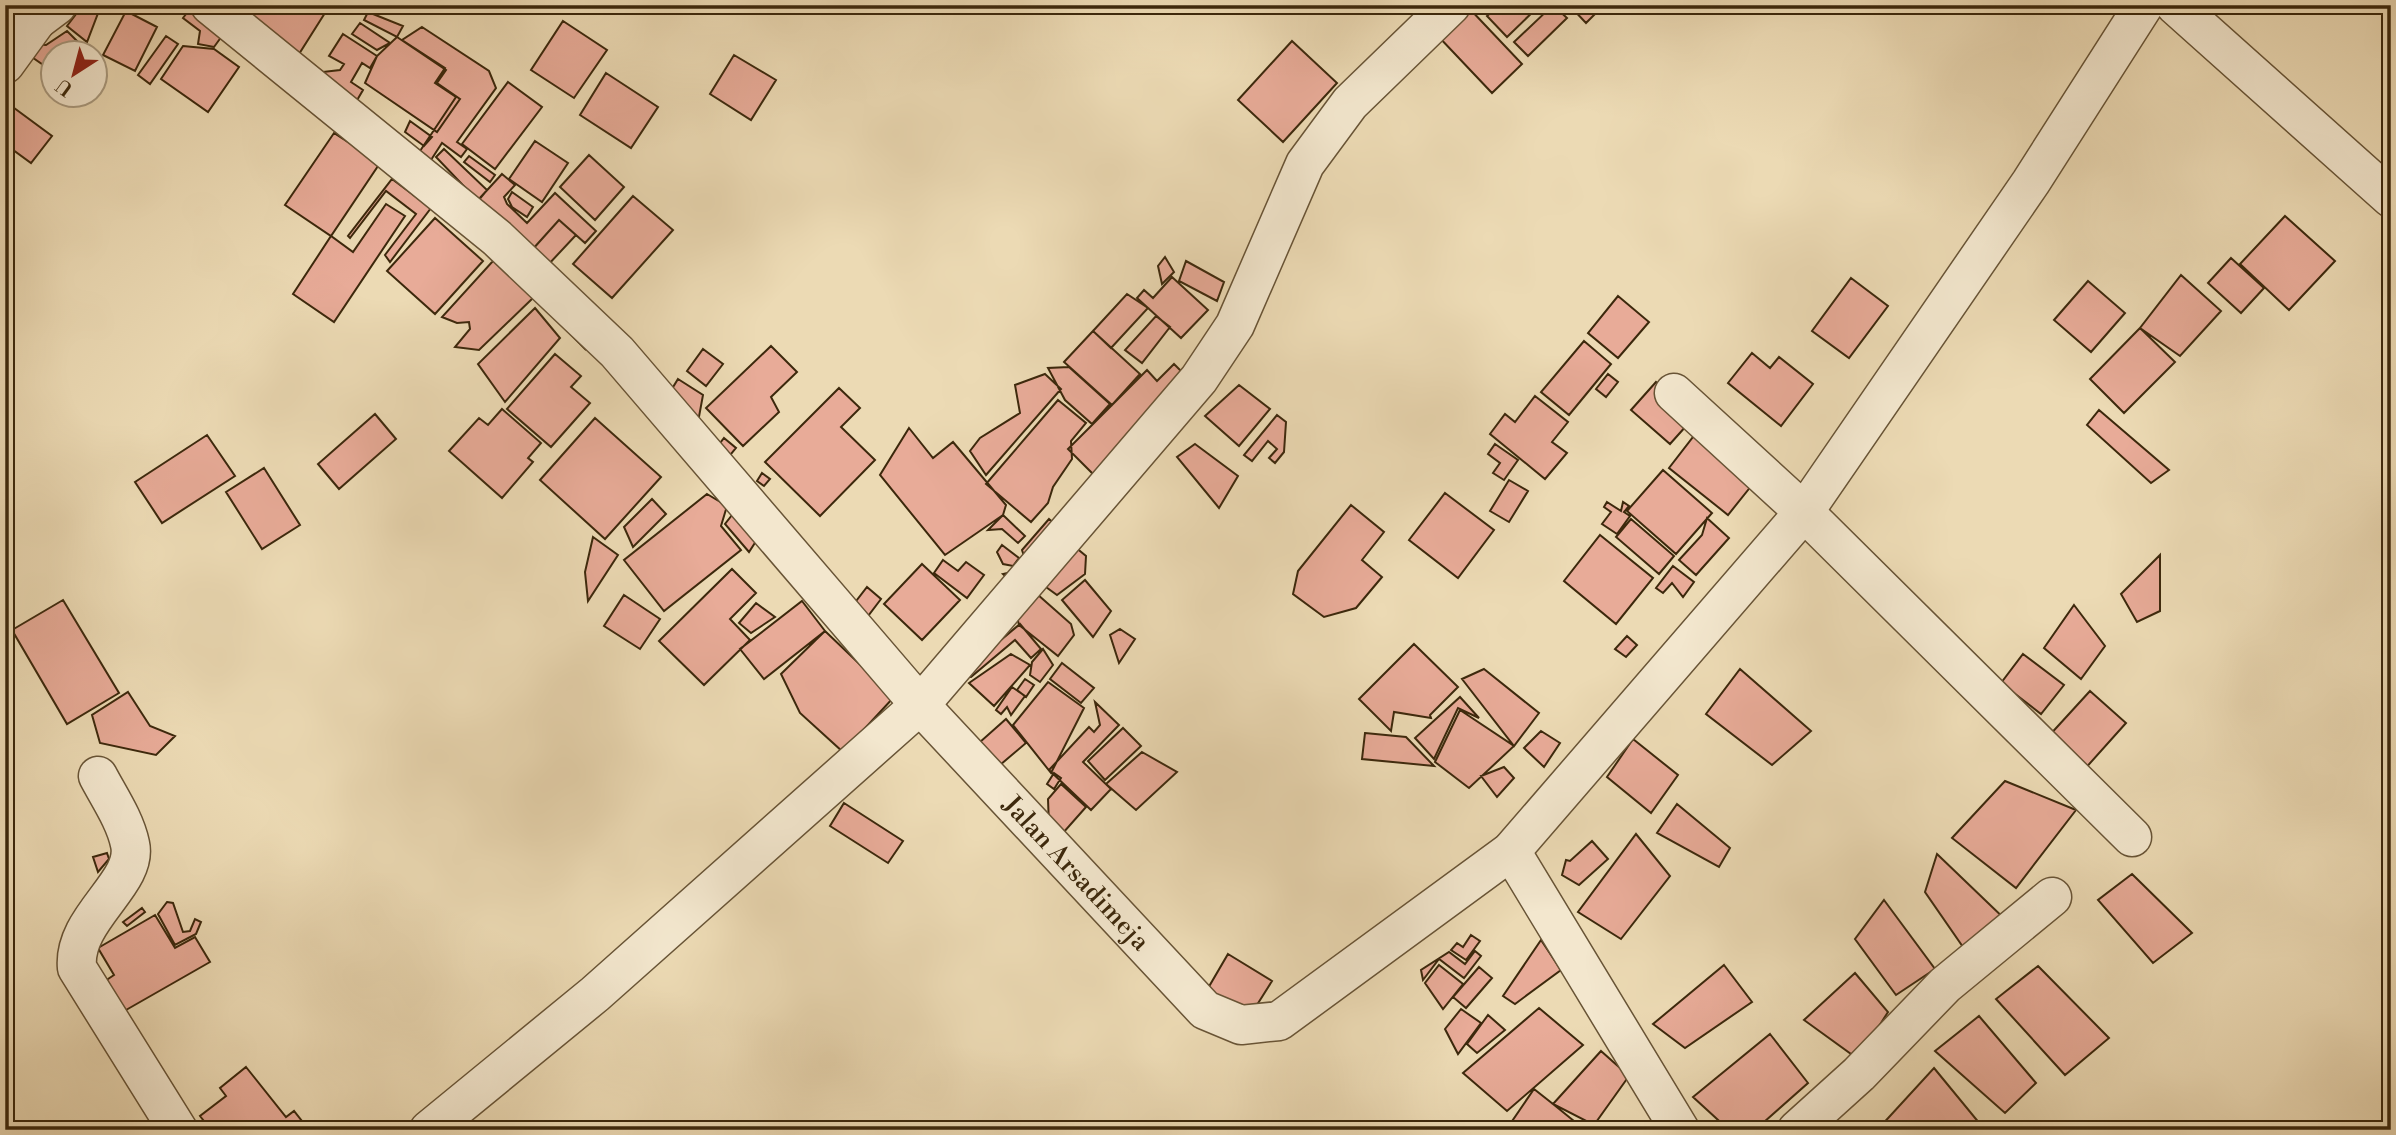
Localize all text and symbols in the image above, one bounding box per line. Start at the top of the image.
north arrow [38,38,108,108]
text: U [51,73,78,101]
street label: Jalan Arsadimeja [995,789,1157,958]

